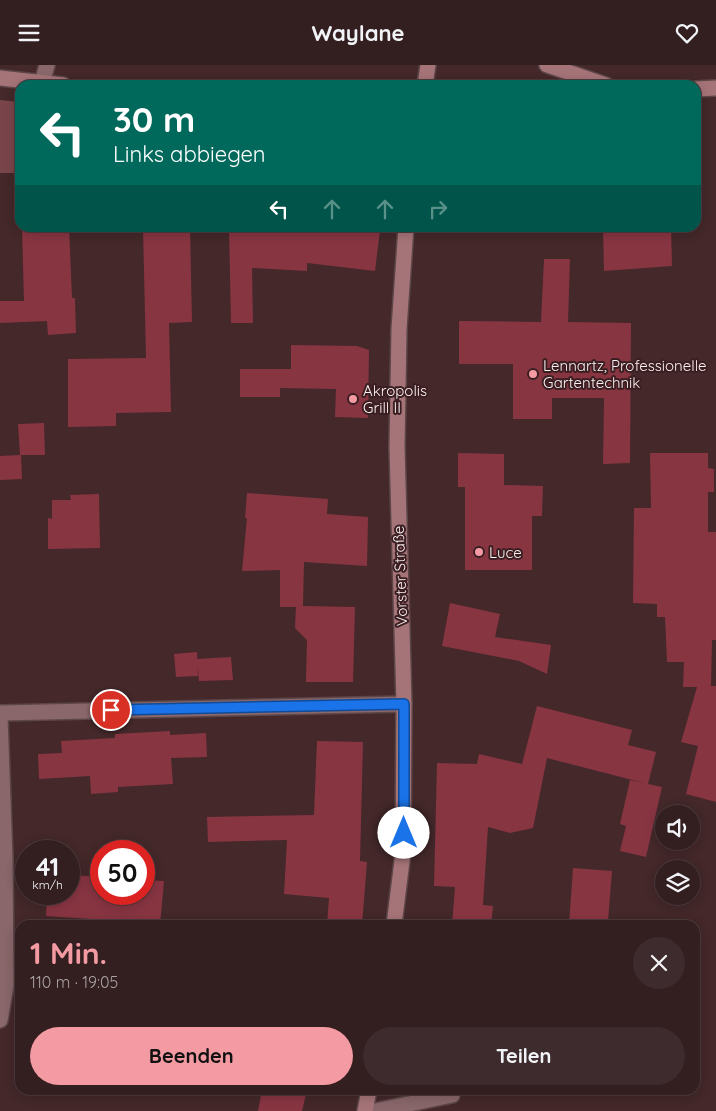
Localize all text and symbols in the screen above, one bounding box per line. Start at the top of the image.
icon: menu [15,19,43,47]
text: Waylane [311,19,405,47]
icon: heart [673,19,701,47]
text: 30 m [113,97,195,141]
icon: left [30,100,95,165]
text: Links abbiegen [113,140,266,168]
icon: left [265,195,293,223]
icon: ahead [318,195,346,223]
icon: ahead [371,195,399,223]
icon: right [424,195,452,223]
place label: Lennartz, Professionelle Gartentechnik [543,356,706,392]
marker: Lennartz, Professionelle Gartentechnik [527,368,539,380]
place label: Akropolis Grill II [363,381,427,417]
marker: Akropolis Grill II [347,393,359,405]
street label: Vorster Straße [389,525,411,627]
place label: Luce [489,543,522,562]
marker: Luce [473,546,485,558]
pin [90,689,132,731]
icon: arrive [97,696,125,724]
map controls [655,805,700,905]
button: sound [655,805,700,850]
position arrow [377,806,429,858]
speed limit sign: 50 [90,840,155,905]
text: 41 [36,851,59,882]
button: layers [655,860,700,905]
text: km/h [32,877,63,892]
text: 1 Min. [30,934,107,972]
button: close [633,937,685,989]
text: 110 m · 19:05 [30,972,118,992]
button: Beenden [30,1027,353,1085]
button: Teilen [363,1027,685,1085]

